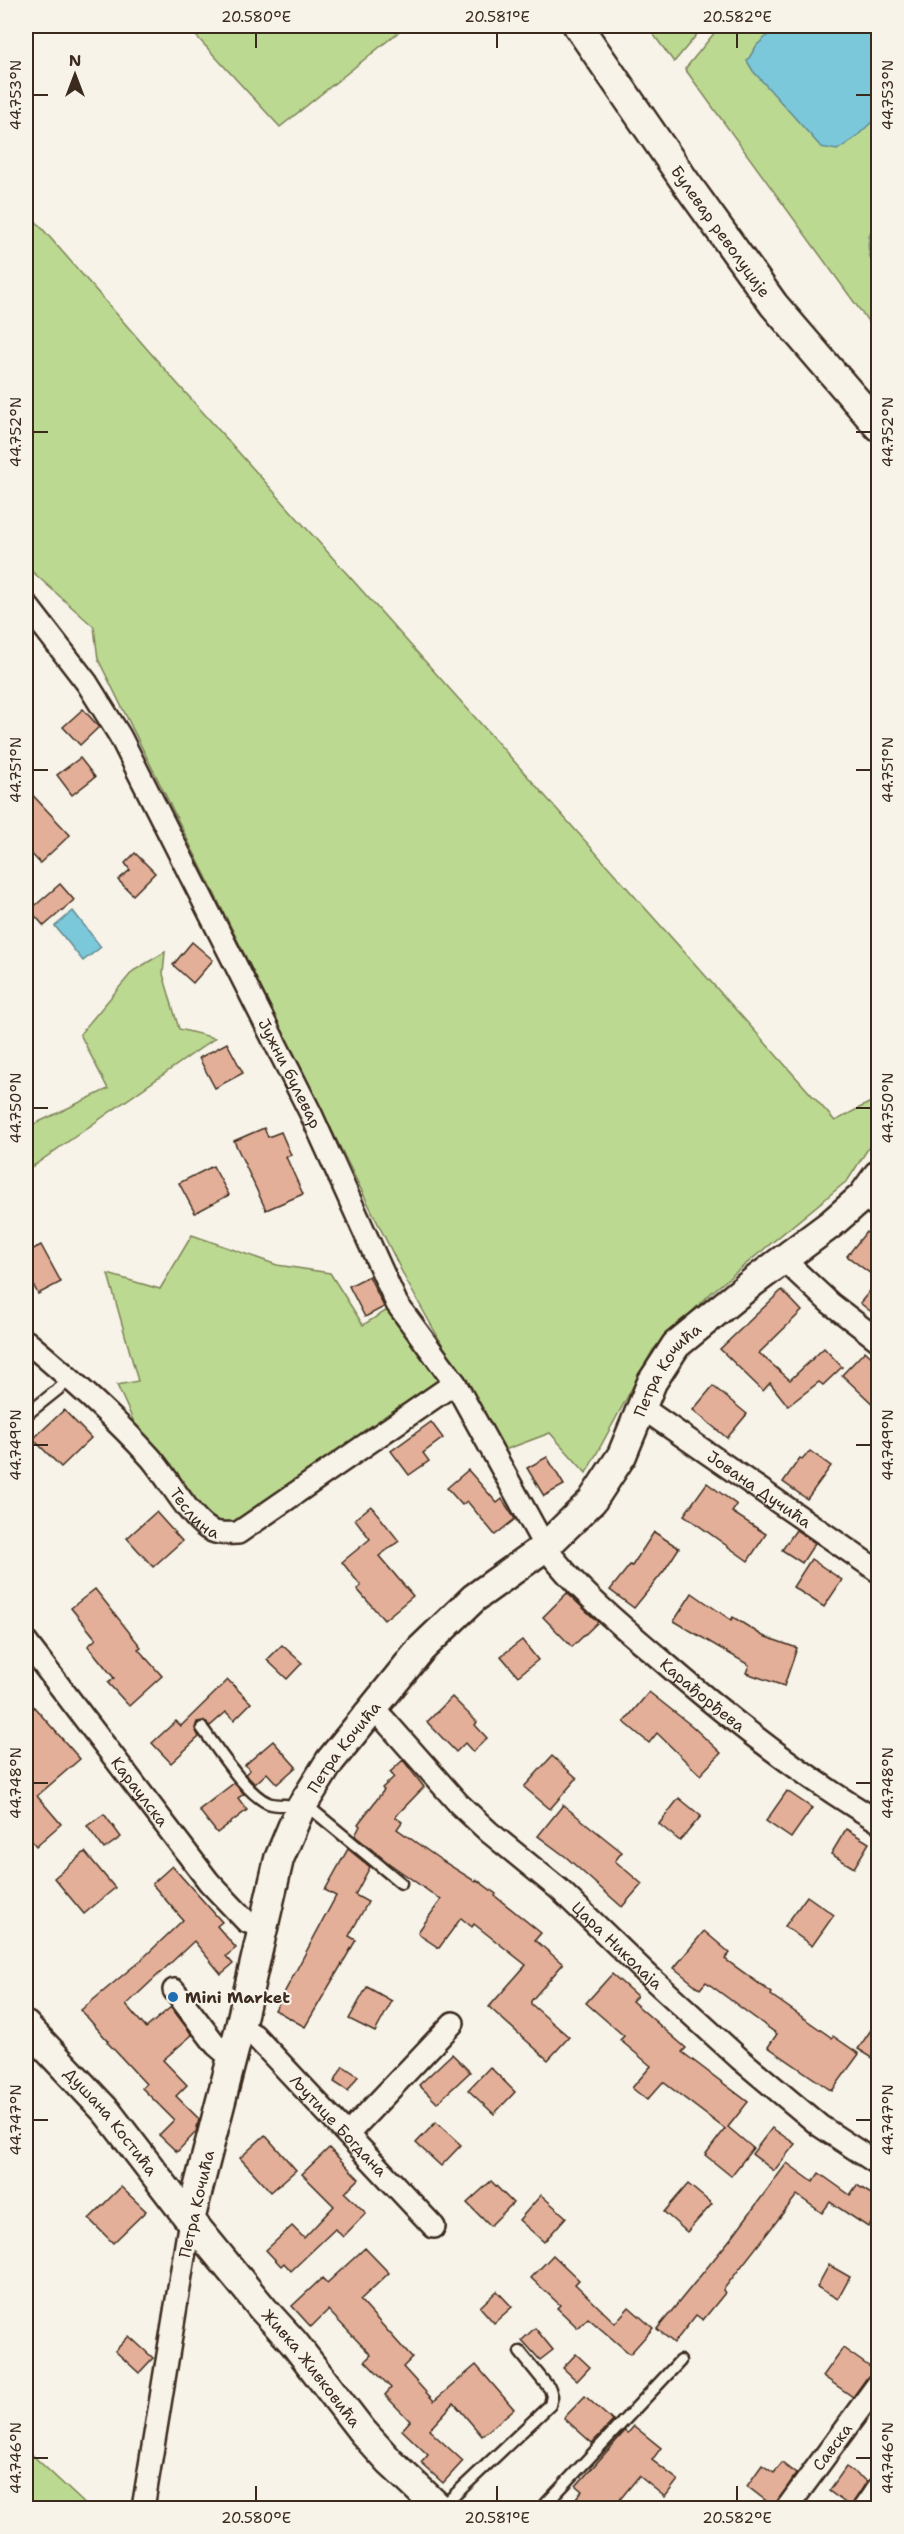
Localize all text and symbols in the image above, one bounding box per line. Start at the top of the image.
text: 20.580°E [221,7,291,27]
text: 20.581°E [464,7,530,27]
text: 20.582°E [702,7,772,27]
north arrow [45,45,105,105]
text: N [69,50,81,71]
text: 44.753°N [6,60,26,130]
text: 44.753°N [878,60,898,130]
street label: Булевар револуције [666,161,775,301]
text: 44.752°N [6,397,26,467]
text: 44.752°N [878,397,898,467]
text: 44.751°N [6,737,26,803]
text: 44.751°N [878,737,898,803]
street label: Јужни булевар [253,1015,326,1132]
text: 44.750°N [6,1073,26,1143]
text: 44.750°N [878,1073,898,1143]
street label: Петра Кочића [629,1319,706,1420]
text: 44.749°N [6,1409,26,1481]
text: 44.749°N [878,1409,898,1481]
street label: Јована Дучића [703,1446,815,1533]
street label: Теслина [165,1484,222,1544]
street label: Карађорђева [655,1654,749,1737]
street label: Петра Кочића [303,1697,385,1797]
text: 44.748°N [6,1747,26,1819]
text: 44.748°N [878,1747,898,1819]
street label: Караулска [106,1753,173,1831]
street label: Цара Николаја [567,1897,667,1994]
place label: Mini Market [185,1987,290,2008]
marker: Mini Market [166,1990,180,2004]
street label: Душана Костића [59,2063,162,2180]
street label: Љутице Богдана [285,2070,391,2181]
text: 44.747°N [6,2084,26,2156]
text: 44.747°N [878,2084,898,2156]
street label: Петра Кочића [174,2148,219,2260]
street label: Живка Живковића [257,2305,365,2432]
street label: Савска [808,2419,857,2475]
text: 44.746°N [6,2422,26,2494]
text: 44.746°N [878,2422,898,2494]
text: 20.580°E [221,2508,291,2528]
text: 20.581°E [464,2508,530,2528]
text: 20.582°E [702,2508,772,2528]

